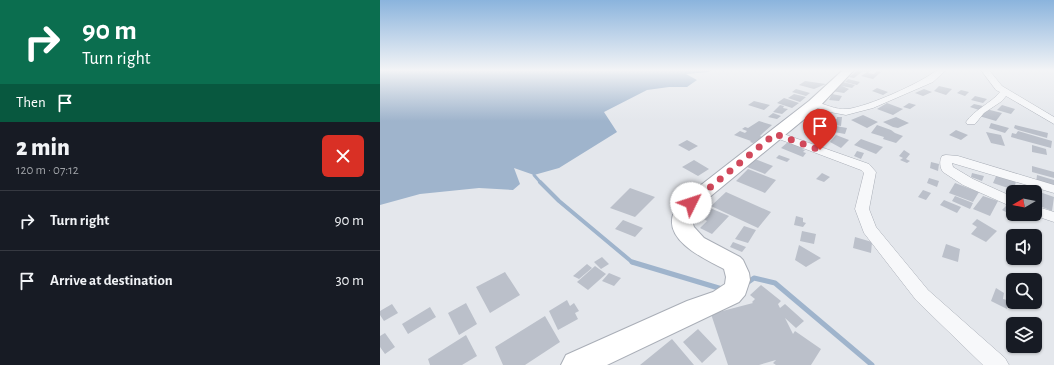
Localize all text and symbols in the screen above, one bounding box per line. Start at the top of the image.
icon: right [16,16,68,68]
text: 90 m [82,17,137,45]
text: Turn right [82,50,151,68]
icon: arrive [54,92,76,114]
text: Then [16,95,46,110]
pin [803,109,837,150]
icon: arrive [809,115,831,137]
button: close [322,135,364,177]
text: 2 min [16,136,70,160]
text: 120 m · 07:12 [16,164,79,177]
position arrow [670,182,712,224]
north arrow [1006,185,1042,221]
map controls [1006,185,1042,353]
icon: right [16,210,38,232]
text: Turn right [50,213,109,228]
text: 90 m [335,213,364,228]
button: sound [1006,229,1042,265]
icon: arrive [16,270,38,292]
text: Arrive at destination [50,273,173,288]
text: 30 m [335,273,364,288]
button: search [1006,273,1042,309]
button: layers [1006,317,1042,353]

